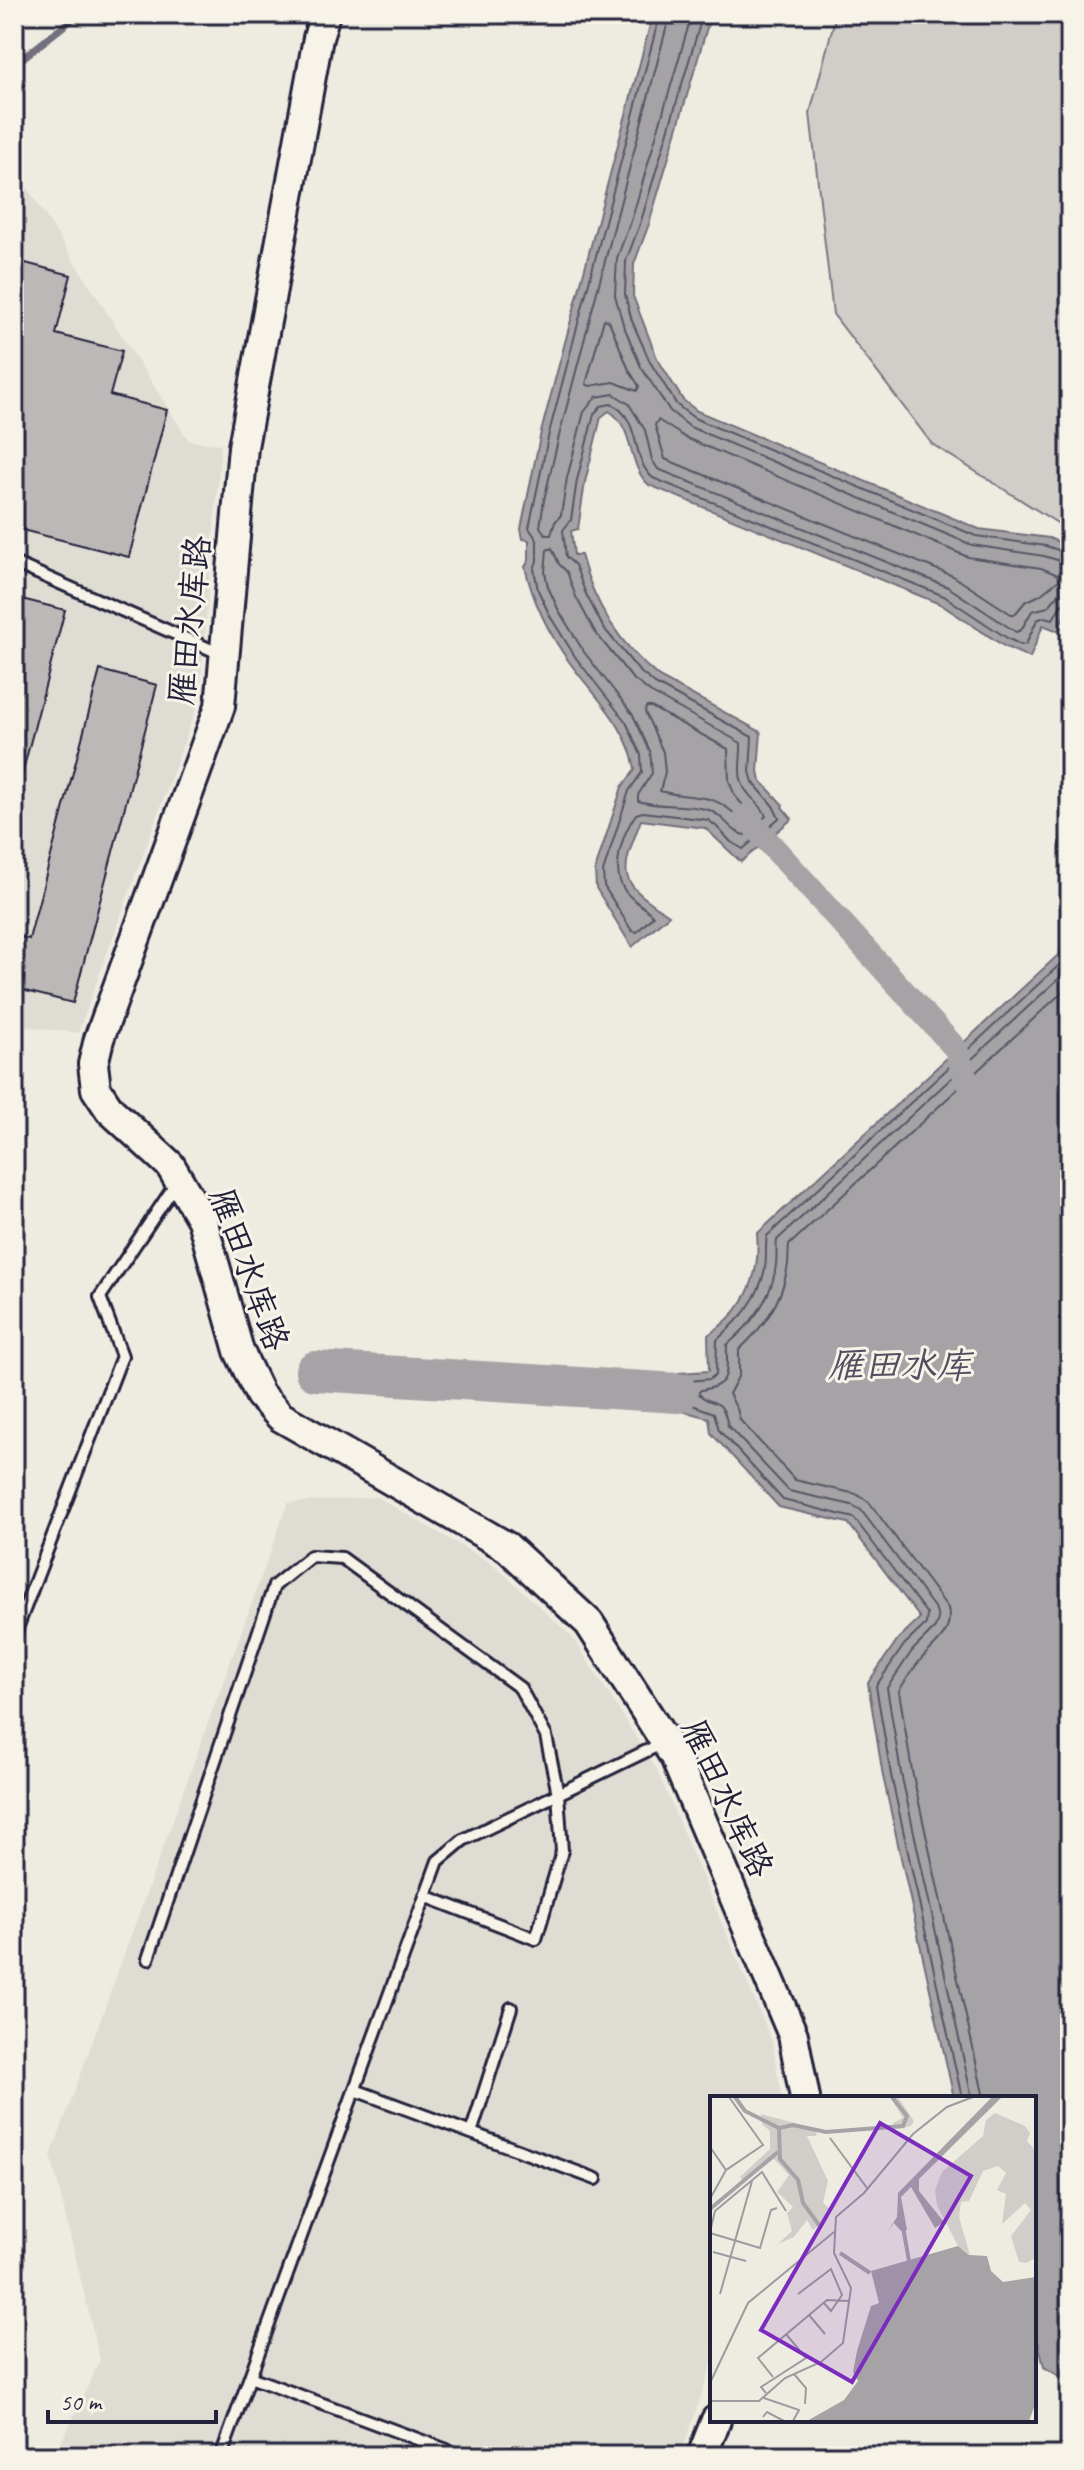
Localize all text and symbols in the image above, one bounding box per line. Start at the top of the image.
street label: 雁田水库路 [159,533,220,707]
street label: 雁田水库路 [200,1182,299,1356]
water label: 雁田水库 [828,1342,975,1388]
street label: 雁田水库路 [672,1712,783,1884]
inset map [710,2096,1036,2422]
scale bar [48,2374,216,2424]
text: 50 m [60,2387,103,2417]

